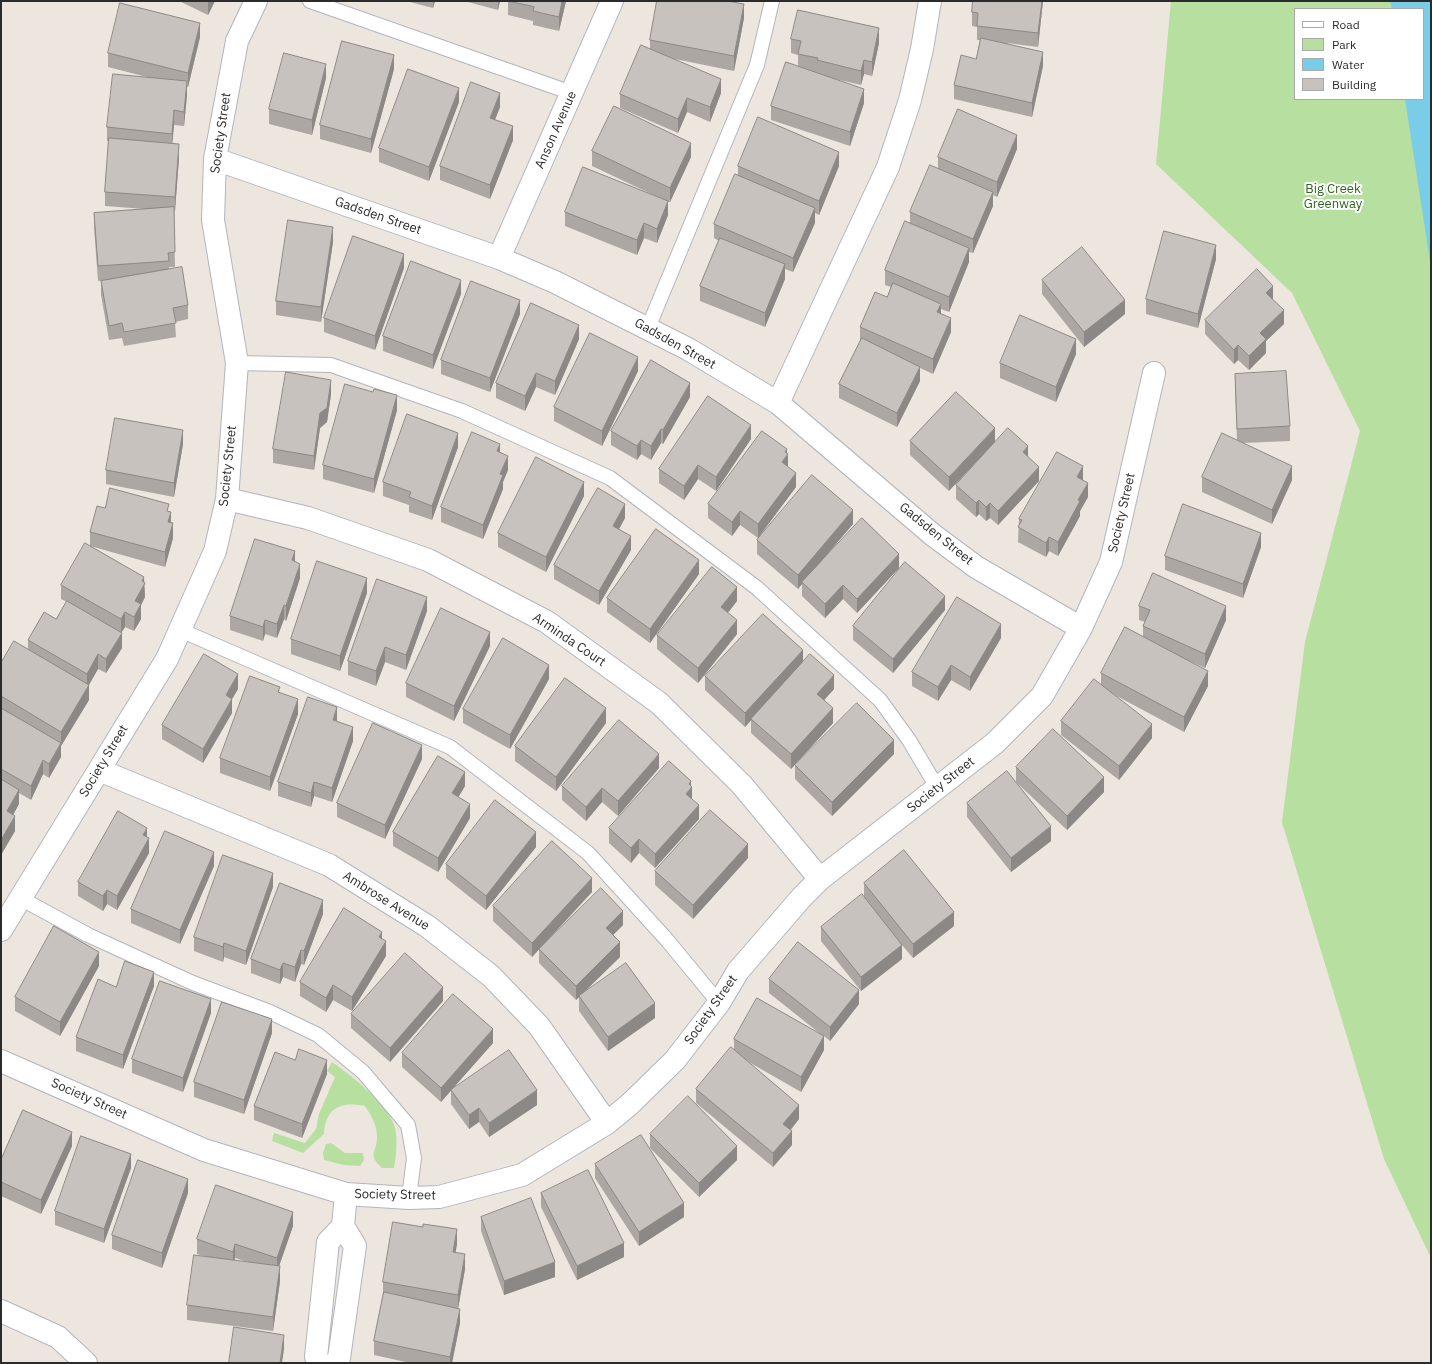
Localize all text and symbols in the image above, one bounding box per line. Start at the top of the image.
legend [1294,8,1424,100]
text: Road [1332,17,1360,32]
text: Park [1332,37,1356,52]
text: Water [1332,57,1364,72]
text: Building [1332,77,1376,92]
street label: Anson Avenue [532,89,580,171]
street label: Society Street [208,92,234,174]
park label: Big Creek Greenway [1304,181,1362,212]
street label: Gadsden Street [333,194,423,238]
street label: Gadsden Street [632,315,718,373]
street label: Society Street [216,425,240,507]
street label: Society Street [1105,472,1139,554]
street label: Gadsden Street [896,499,976,569]
street label: Arminda Court [530,610,608,670]
street label: Society Street [76,722,132,800]
street label: Society Street [904,754,978,816]
street label: Ambrose Avenue [340,868,432,934]
street label: Society Street [681,972,741,1048]
street label: Society Street [49,1075,129,1123]
street label: Society Street [354,1186,436,1204]

